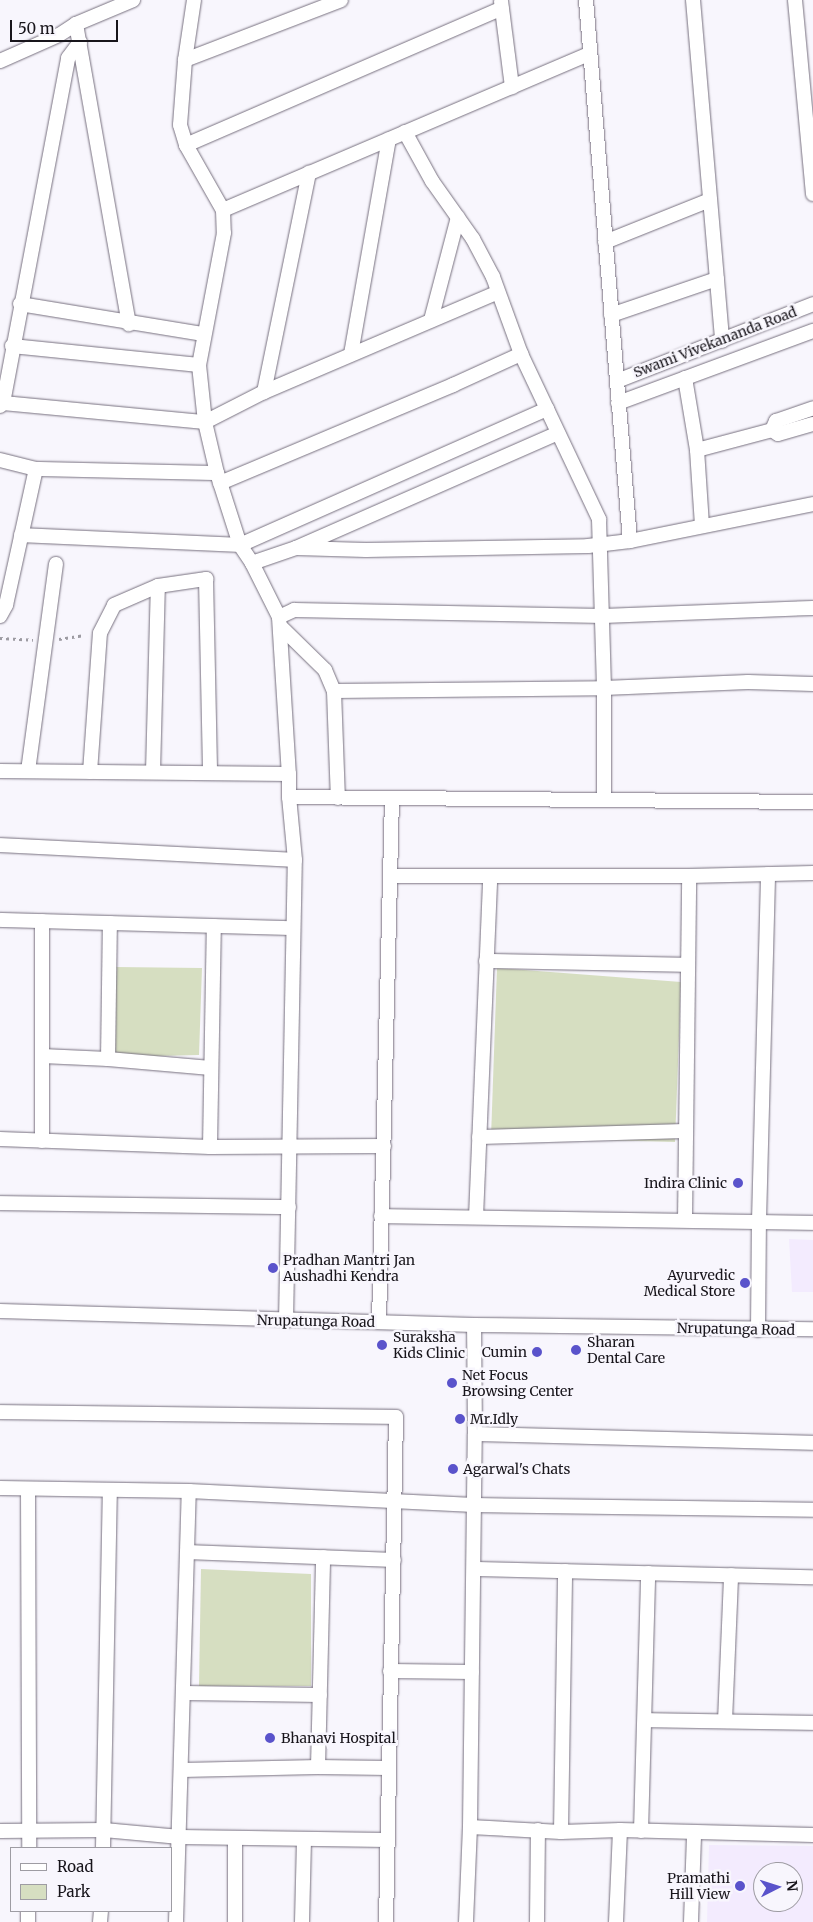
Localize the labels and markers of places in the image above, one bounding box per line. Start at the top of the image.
place label: Indira Clinic [644,1175,727,1191]
marker: Indira Clinic [731,1176,745,1190]
place label: Pradhan Mantri Jan Aushadhi Kendra [283,1252,415,1284]
marker: Pradhan Mantri Jan Aushadhi Kendra [267,1262,279,1274]
place label: Ayurvedic Medical Store [644,1267,735,1300]
marker: Ayurvedic Medical Store [739,1277,751,1289]
place label: Suraksha Kids Clinic [393,1329,465,1361]
place label: Sharan Dental Care [587,1334,665,1366]
marker: Suraksha Kids Clinic [375,1338,389,1352]
marker: Sharan Dental Care [569,1343,583,1357]
place label: Cumin [482,1344,527,1360]
marker: Cumin [531,1346,543,1358]
place label: Net Focus Browsing Center [462,1367,574,1400]
marker: Net Focus Browsing Center [446,1377,458,1389]
place label: Mr.Idly [470,1411,518,1427]
marker: Mr.Idly [454,1413,466,1425]
place label: Agarwal's Chats [463,1461,570,1477]
marker: Agarwal's Chats [447,1463,459,1475]
place label: Bhanavi Hospital [281,1730,396,1746]
marker: Bhanavi Hospital [263,1731,277,1745]
place label: Pramathi Hill View [667,1870,730,1902]
marker: Pramathi Hill View [734,1880,746,1892]

